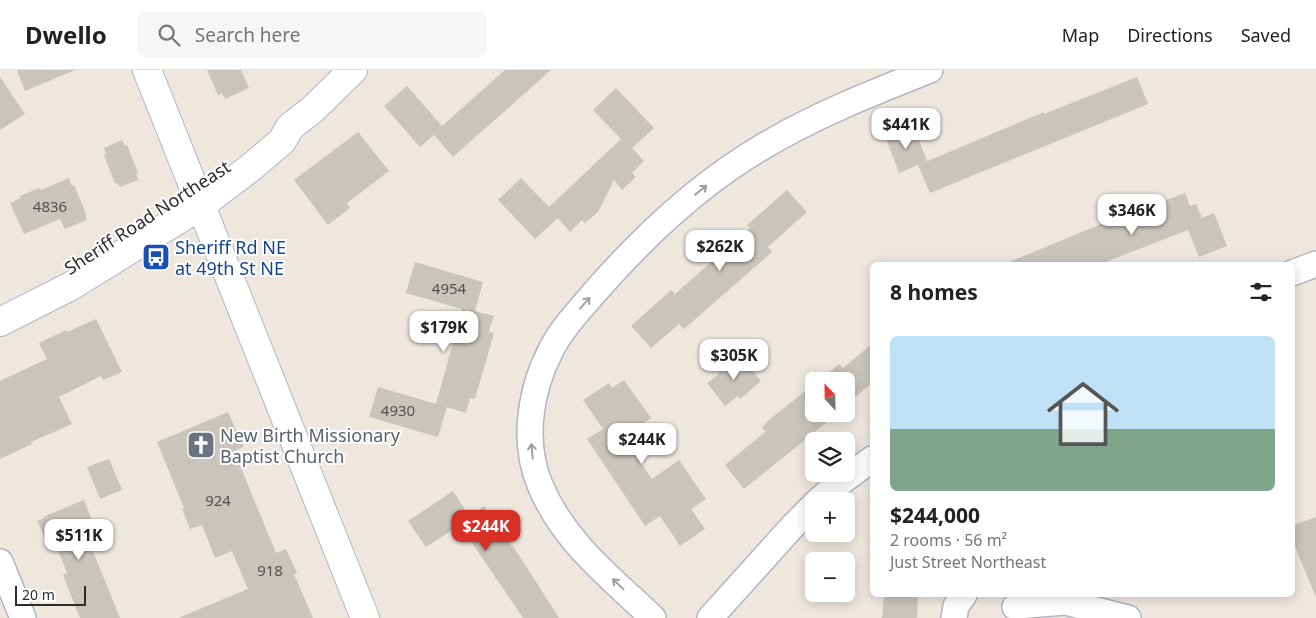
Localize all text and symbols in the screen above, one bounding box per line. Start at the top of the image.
search box [137,12,487,57]
text: Dwello [25,18,107,51]
icon: search [155,21,183,49]
text: Search here [195,22,300,48]
text: Map [1062,23,1099,47]
text: Directions [1127,23,1213,47]
text: Saved [1241,23,1291,47]
pin: $441K [871,108,941,150]
text: $441K [882,113,930,135]
street label: Sheriff Road Northeast [59,154,235,280]
one-way arrow [694,185,708,195]
pin: $346K [1097,194,1167,236]
house number: 4836 [33,196,67,216]
text: $346K [1108,199,1156,221]
pin: $262K [685,230,755,272]
place label: Sheriff Rd NE at 49th St NE [175,235,286,280]
text: $262K [696,235,744,257]
bus stop icon: Sheriff Rd NE at 49th St NE [141,242,171,272]
house number: 4954 [432,278,467,298]
text: 8 homes [890,278,978,306]
icon: filters [1247,278,1275,306]
one-way arrow [579,297,591,310]
pin: $179K [409,310,479,353]
text: $179K [420,316,468,338]
pin: $305K [699,338,769,381]
text: $305K [710,344,758,366]
icon: home [1038,369,1128,459]
north arrow [805,372,855,422]
map controls [805,372,855,602]
house number: 4930 [381,400,415,420]
pin: $244K [607,422,677,465]
place label: New Birth Missionary Baptist Church [220,423,401,468]
text: $244K [618,428,666,450]
church icon: New Birth Missionary Baptist Church [186,430,216,460]
button: layers [805,432,855,482]
one-way arrow [527,443,537,459]
house number: 924 [205,490,231,510]
button: + [805,492,855,542]
text: $244,000 [890,501,980,529]
pin: $244K [451,510,521,552]
text: $244K [462,515,510,537]
pin: $511K [44,518,114,561]
text: $511K [55,524,103,546]
text: 2 rooms · 56 m² [890,529,1007,551]
text: Just Street Northeast [890,551,1046,573]
button: − [805,552,855,602]
house number: 918 [257,560,283,580]
one-way arrow [611,578,624,590]
scale bar [15,583,86,606]
text: 20 m [22,585,55,604]

